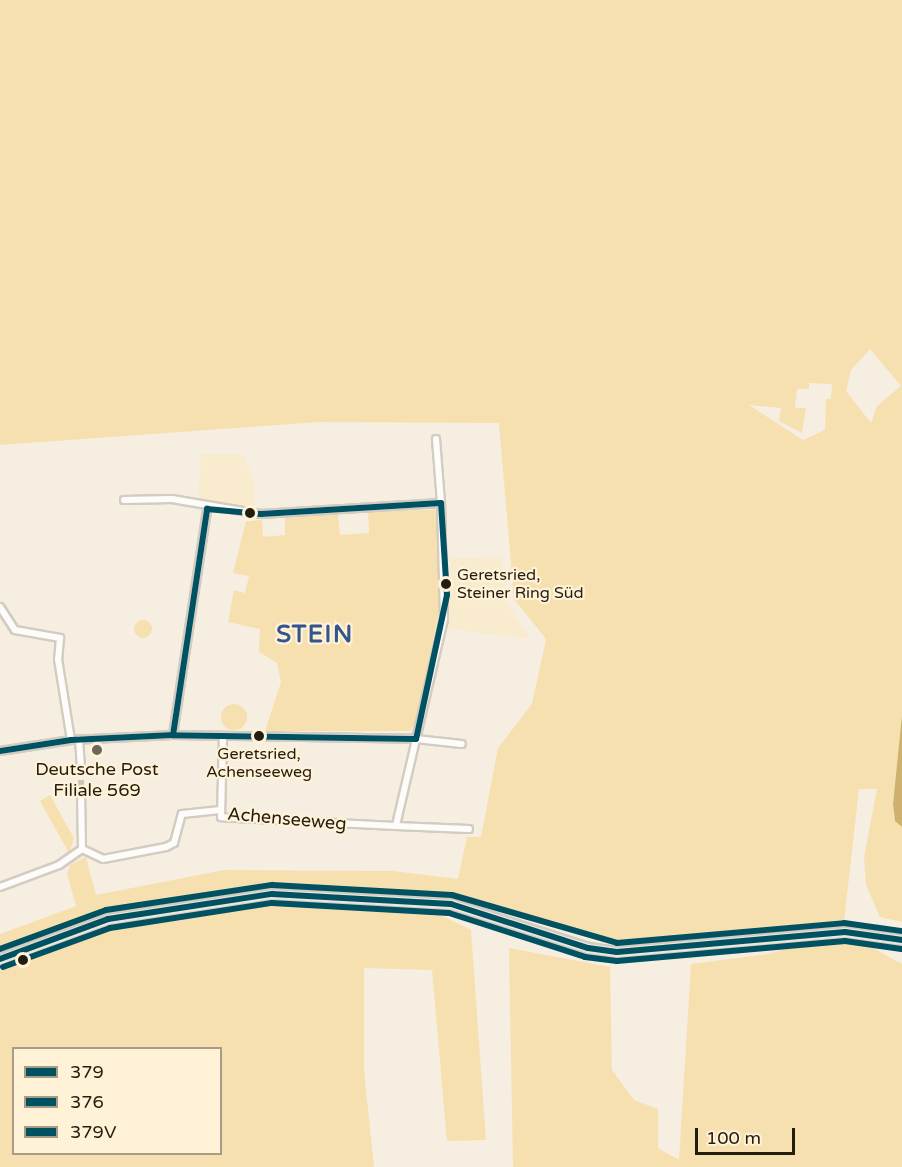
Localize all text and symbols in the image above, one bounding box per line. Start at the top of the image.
unlabelled marker [244,507,256,519]
place label: Geretsried, Steiner Ring Süd [457,565,584,603]
marker: Geretsried, Steiner Ring Süd [440,578,452,590]
district label: STEIN [276,621,354,649]
marker: Geretsried, Achenseeweg [253,730,265,742]
marker: Deutsche Post Filiale 569 [90,743,104,757]
place label: Geretsried, Achenseeweg [206,744,312,782]
place label: Deutsche Post Filiale 569 [35,759,159,802]
street label: Achenseeweg [227,803,347,835]
unlabelled marker [17,954,29,966]
legend [12,1047,222,1155]
text: 379 [70,1061,104,1083]
text: 376 [70,1091,104,1113]
scale bar [698,1116,798,1154]
text: 379V [70,1121,116,1143]
text: 100 m [706,1127,761,1149]

